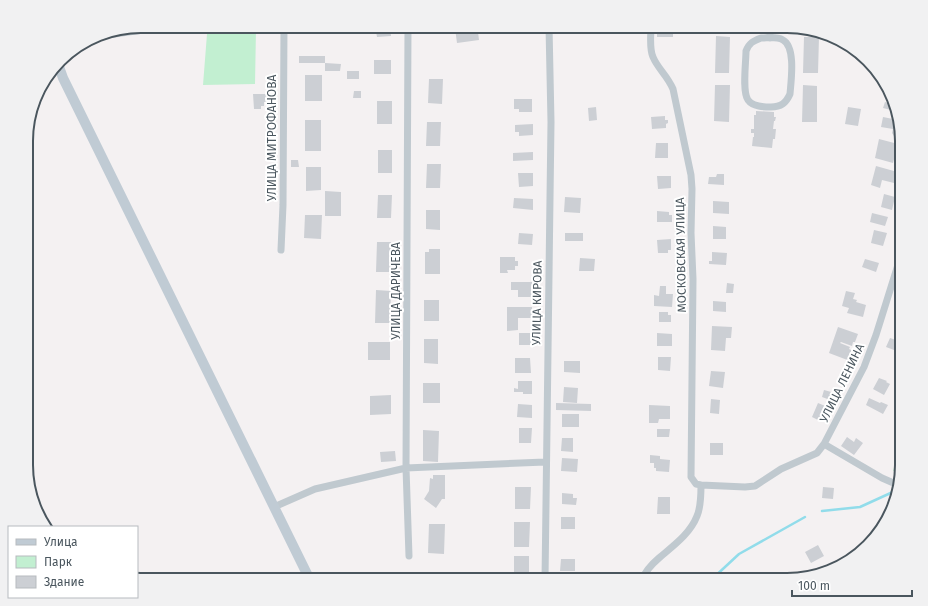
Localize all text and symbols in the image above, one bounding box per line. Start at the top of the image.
street label: УЛИЦА МИТРОФАНОВА [265,75,279,201]
street label: МОСКОВСКАЯ УЛИЦА [673,197,689,313]
street label: УЛИЦА ДАРИЧЕВА [389,242,403,340]
street label: УЛИЦА КИРОВА [529,260,545,346]
street label: УЛИЦА ЛЕНИНА [817,341,867,425]
legend [8,526,138,598]
text: Улица [44,535,78,549]
text: Парк [44,555,73,569]
scale bar [792,572,912,598]
text: Здание [44,575,84,589]
text: 100 m [798,579,830,593]

